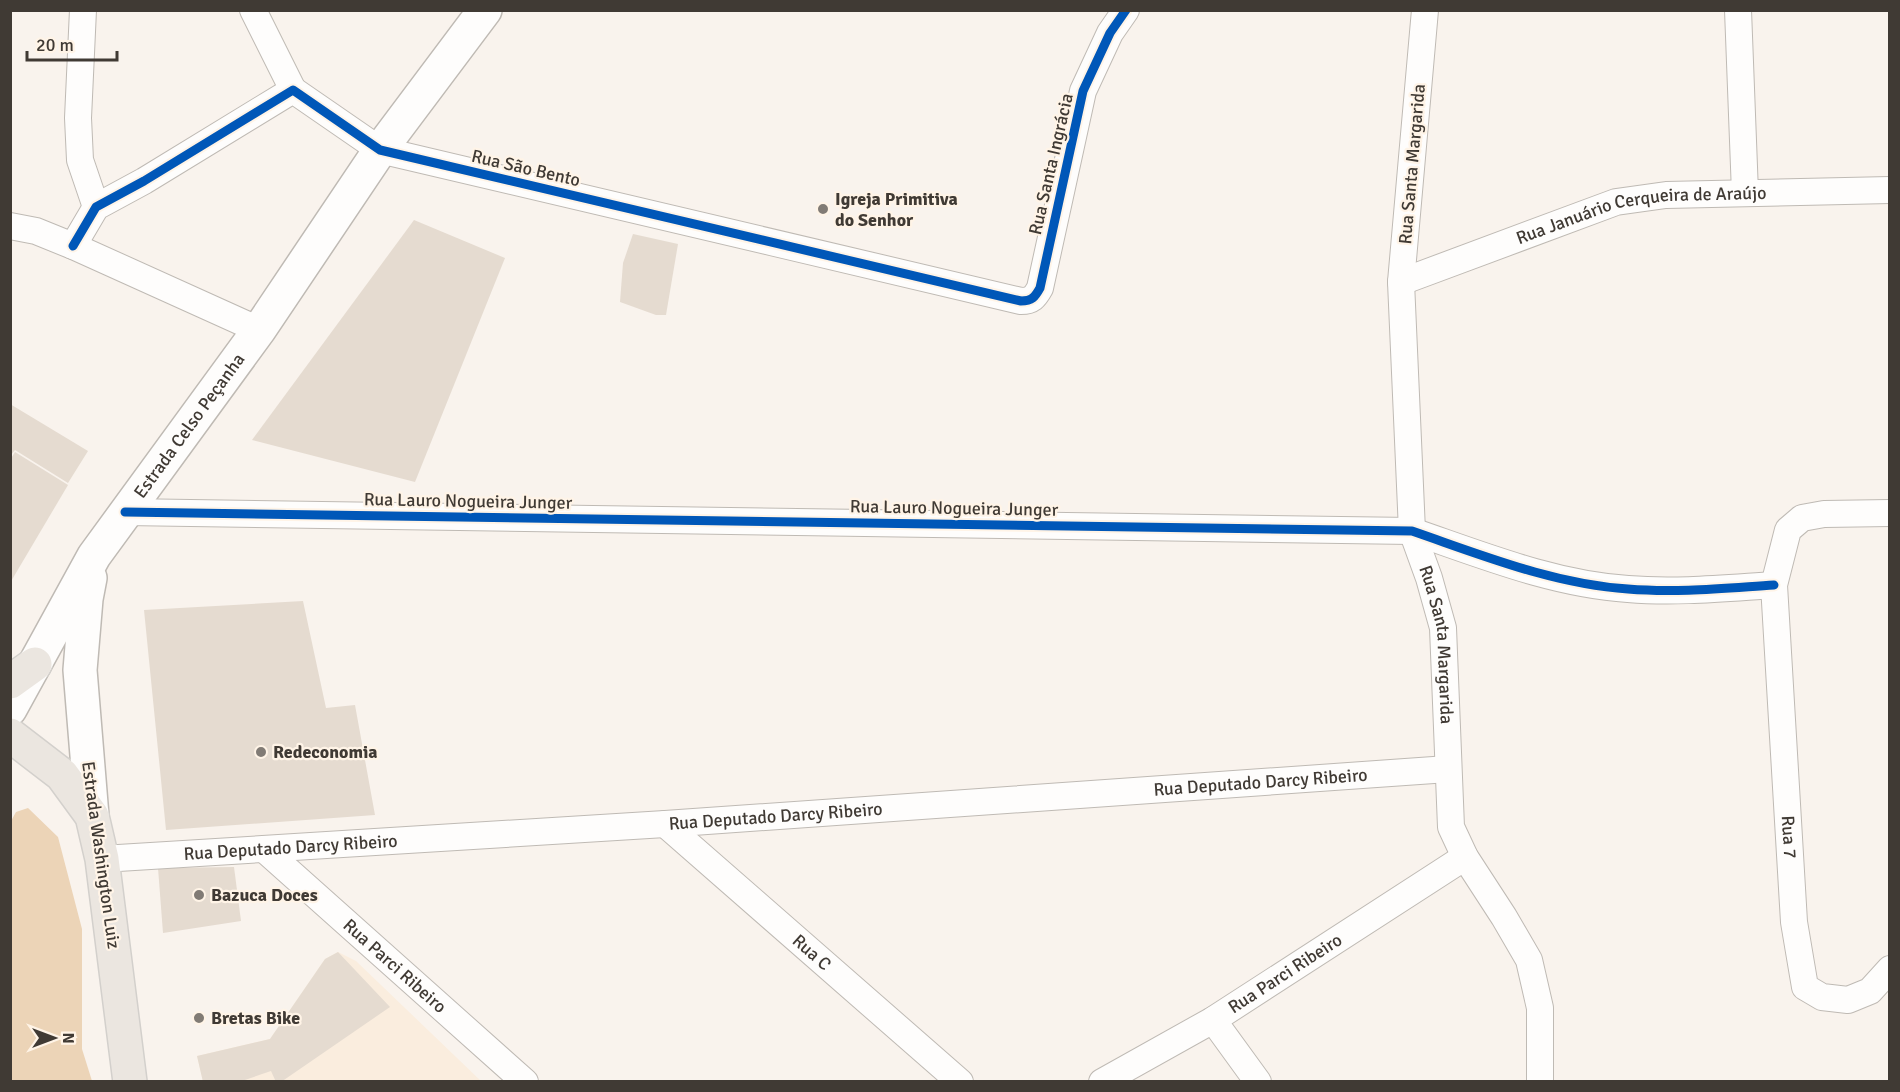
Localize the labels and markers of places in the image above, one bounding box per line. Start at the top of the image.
place label: Igreja Primitiva do Senhor [835,188,958,231]
marker: Igreja Primitiva do Senhor [816,202,830,216]
place label: Redeconomia [273,741,378,763]
marker: Redeconomia [254,745,268,759]
place label: Bazuca Doces [211,884,318,906]
marker: Bazuca Doces [192,888,206,902]
place label: Bretas Bike [211,1007,300,1029]
marker: Bretas Bike [192,1011,206,1025]

